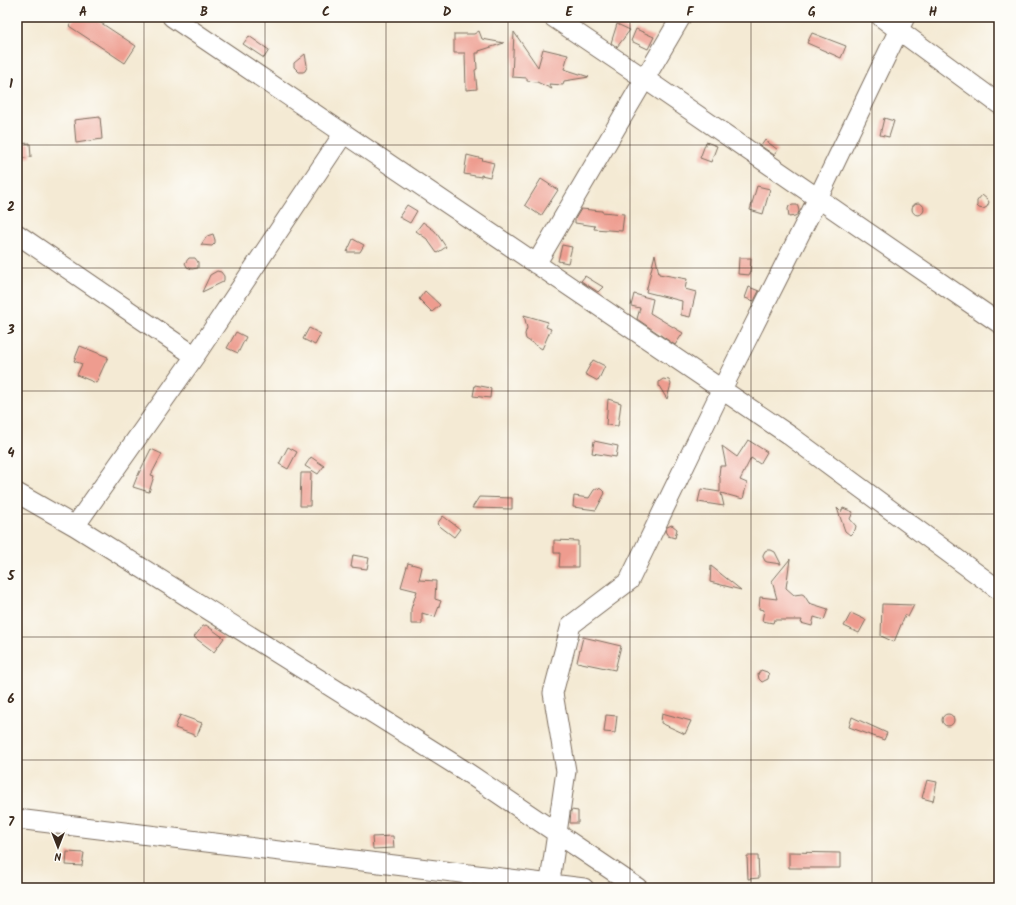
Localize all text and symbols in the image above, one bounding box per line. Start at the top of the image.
text: A [79,2,87,23]
text: B [200,2,208,23]
text: C [322,2,330,23]
text: D [443,2,452,23]
text: E [565,2,573,23]
text: F [686,2,694,23]
text: G [808,2,816,23]
text: H [929,2,938,23]
text: 1 [9,74,13,95]
text: 2 [7,197,15,218]
text: 3 [6,320,15,341]
text: 4 [7,443,15,464]
text: 5 [7,566,16,587]
text: 6 [7,689,15,710]
text: 7 [8,812,15,833]
north arrow [38,827,78,867]
text: N [54,847,61,865]

